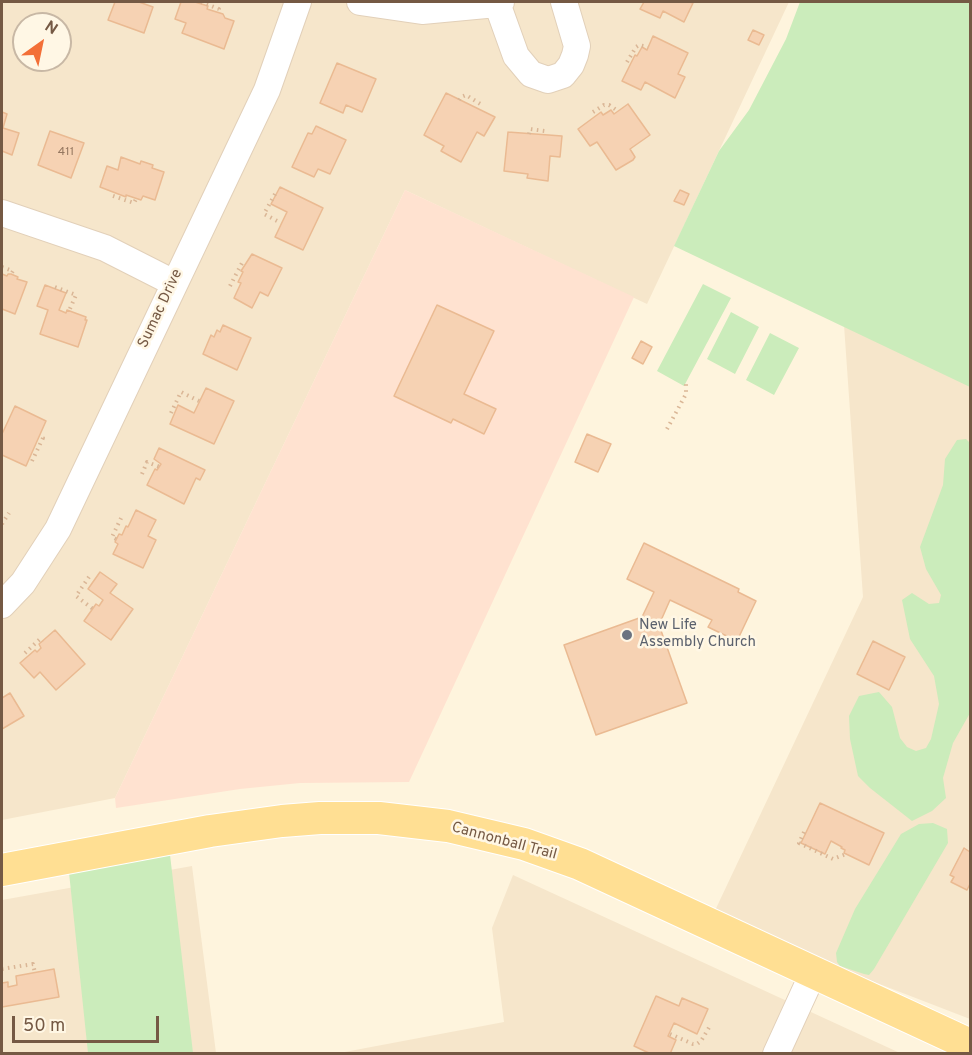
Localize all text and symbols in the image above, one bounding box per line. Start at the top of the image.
north arrow [12,12,72,72]
text: N [40,17,61,40]
house number: 411 [58,146,74,160]
street label: Sumac Drive [135,267,187,351]
place label: New Life Assembly Church [639,617,756,652]
marker: New Life Assembly Church [620,628,634,642]
street label: Cannonball Trail [449,819,559,865]
scale bar [15,1004,162,1042]
text: 50 m [23,1015,65,1038]

